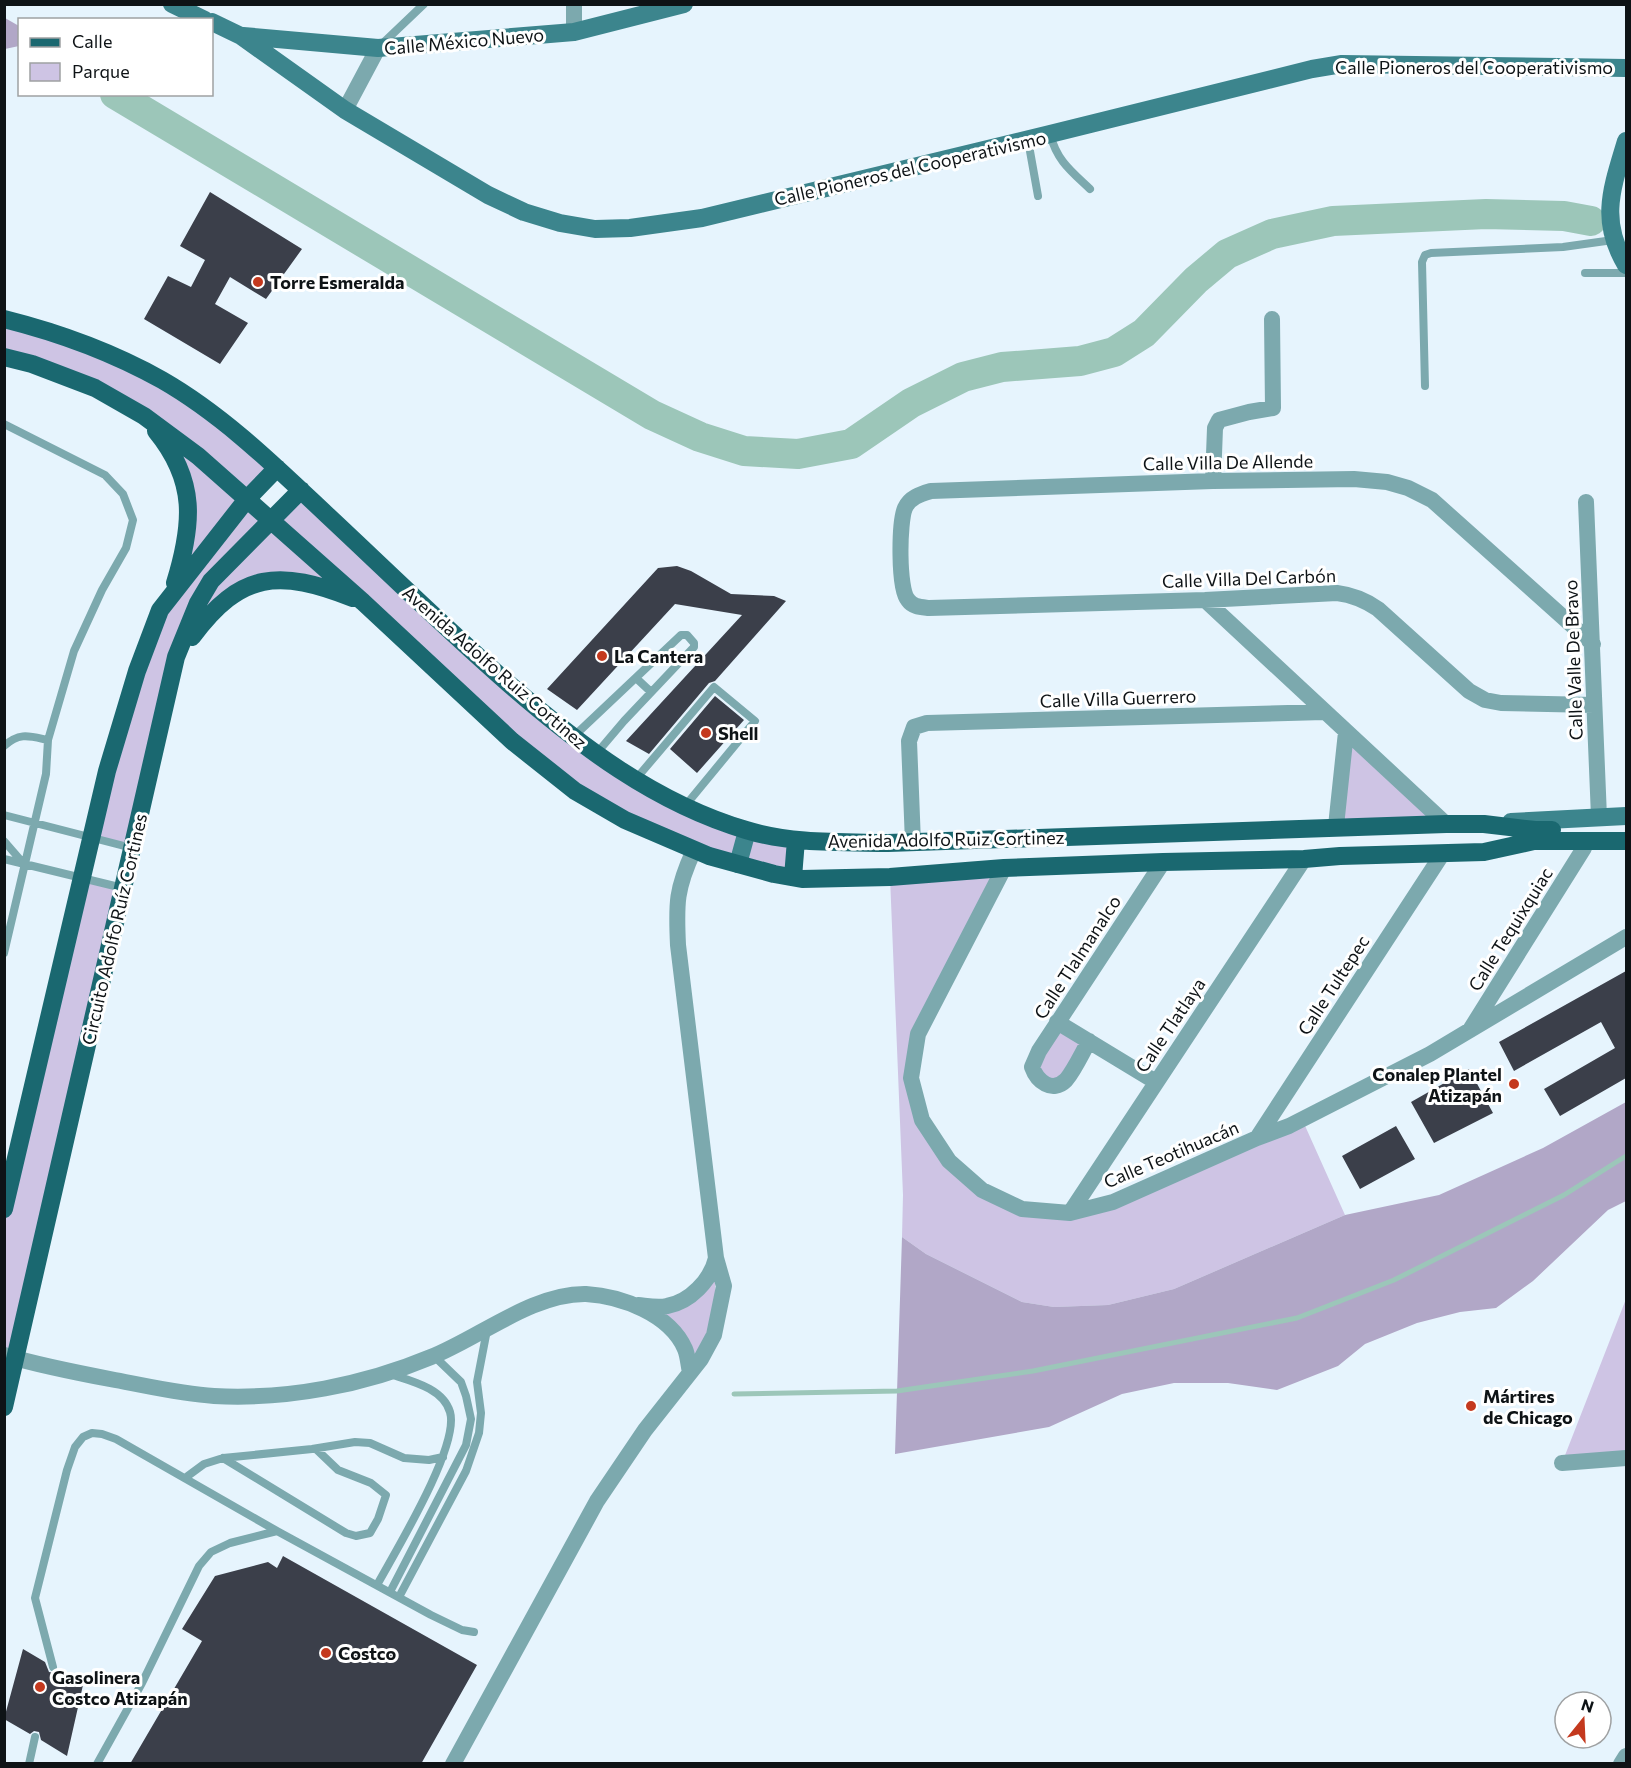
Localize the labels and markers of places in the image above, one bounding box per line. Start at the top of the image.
place label: Torre Esmeralda [270,271,404,293]
marker: Torre Esmeralda [251,275,265,289]
place label: La Cantera [614,645,703,667]
marker: La Cantera [595,649,609,663]
place label: Shell [718,722,759,744]
marker: Shell [699,726,713,740]
place label: Conalep Plantel Atizapán [1372,1063,1502,1106]
marker: Conalep Plantel Atizapán [1507,1077,1521,1091]
place label: Mártires de Chicago [1483,1385,1573,1428]
marker: Mártires de Chicago [1464,1399,1478,1413]
place label: Costco [338,1642,396,1664]
marker: Costco [319,1646,333,1660]
place label: Gasolinera Costco Atizapán [52,1666,188,1709]
marker: Gasolinera Costco Atizapán [33,1680,47,1694]

